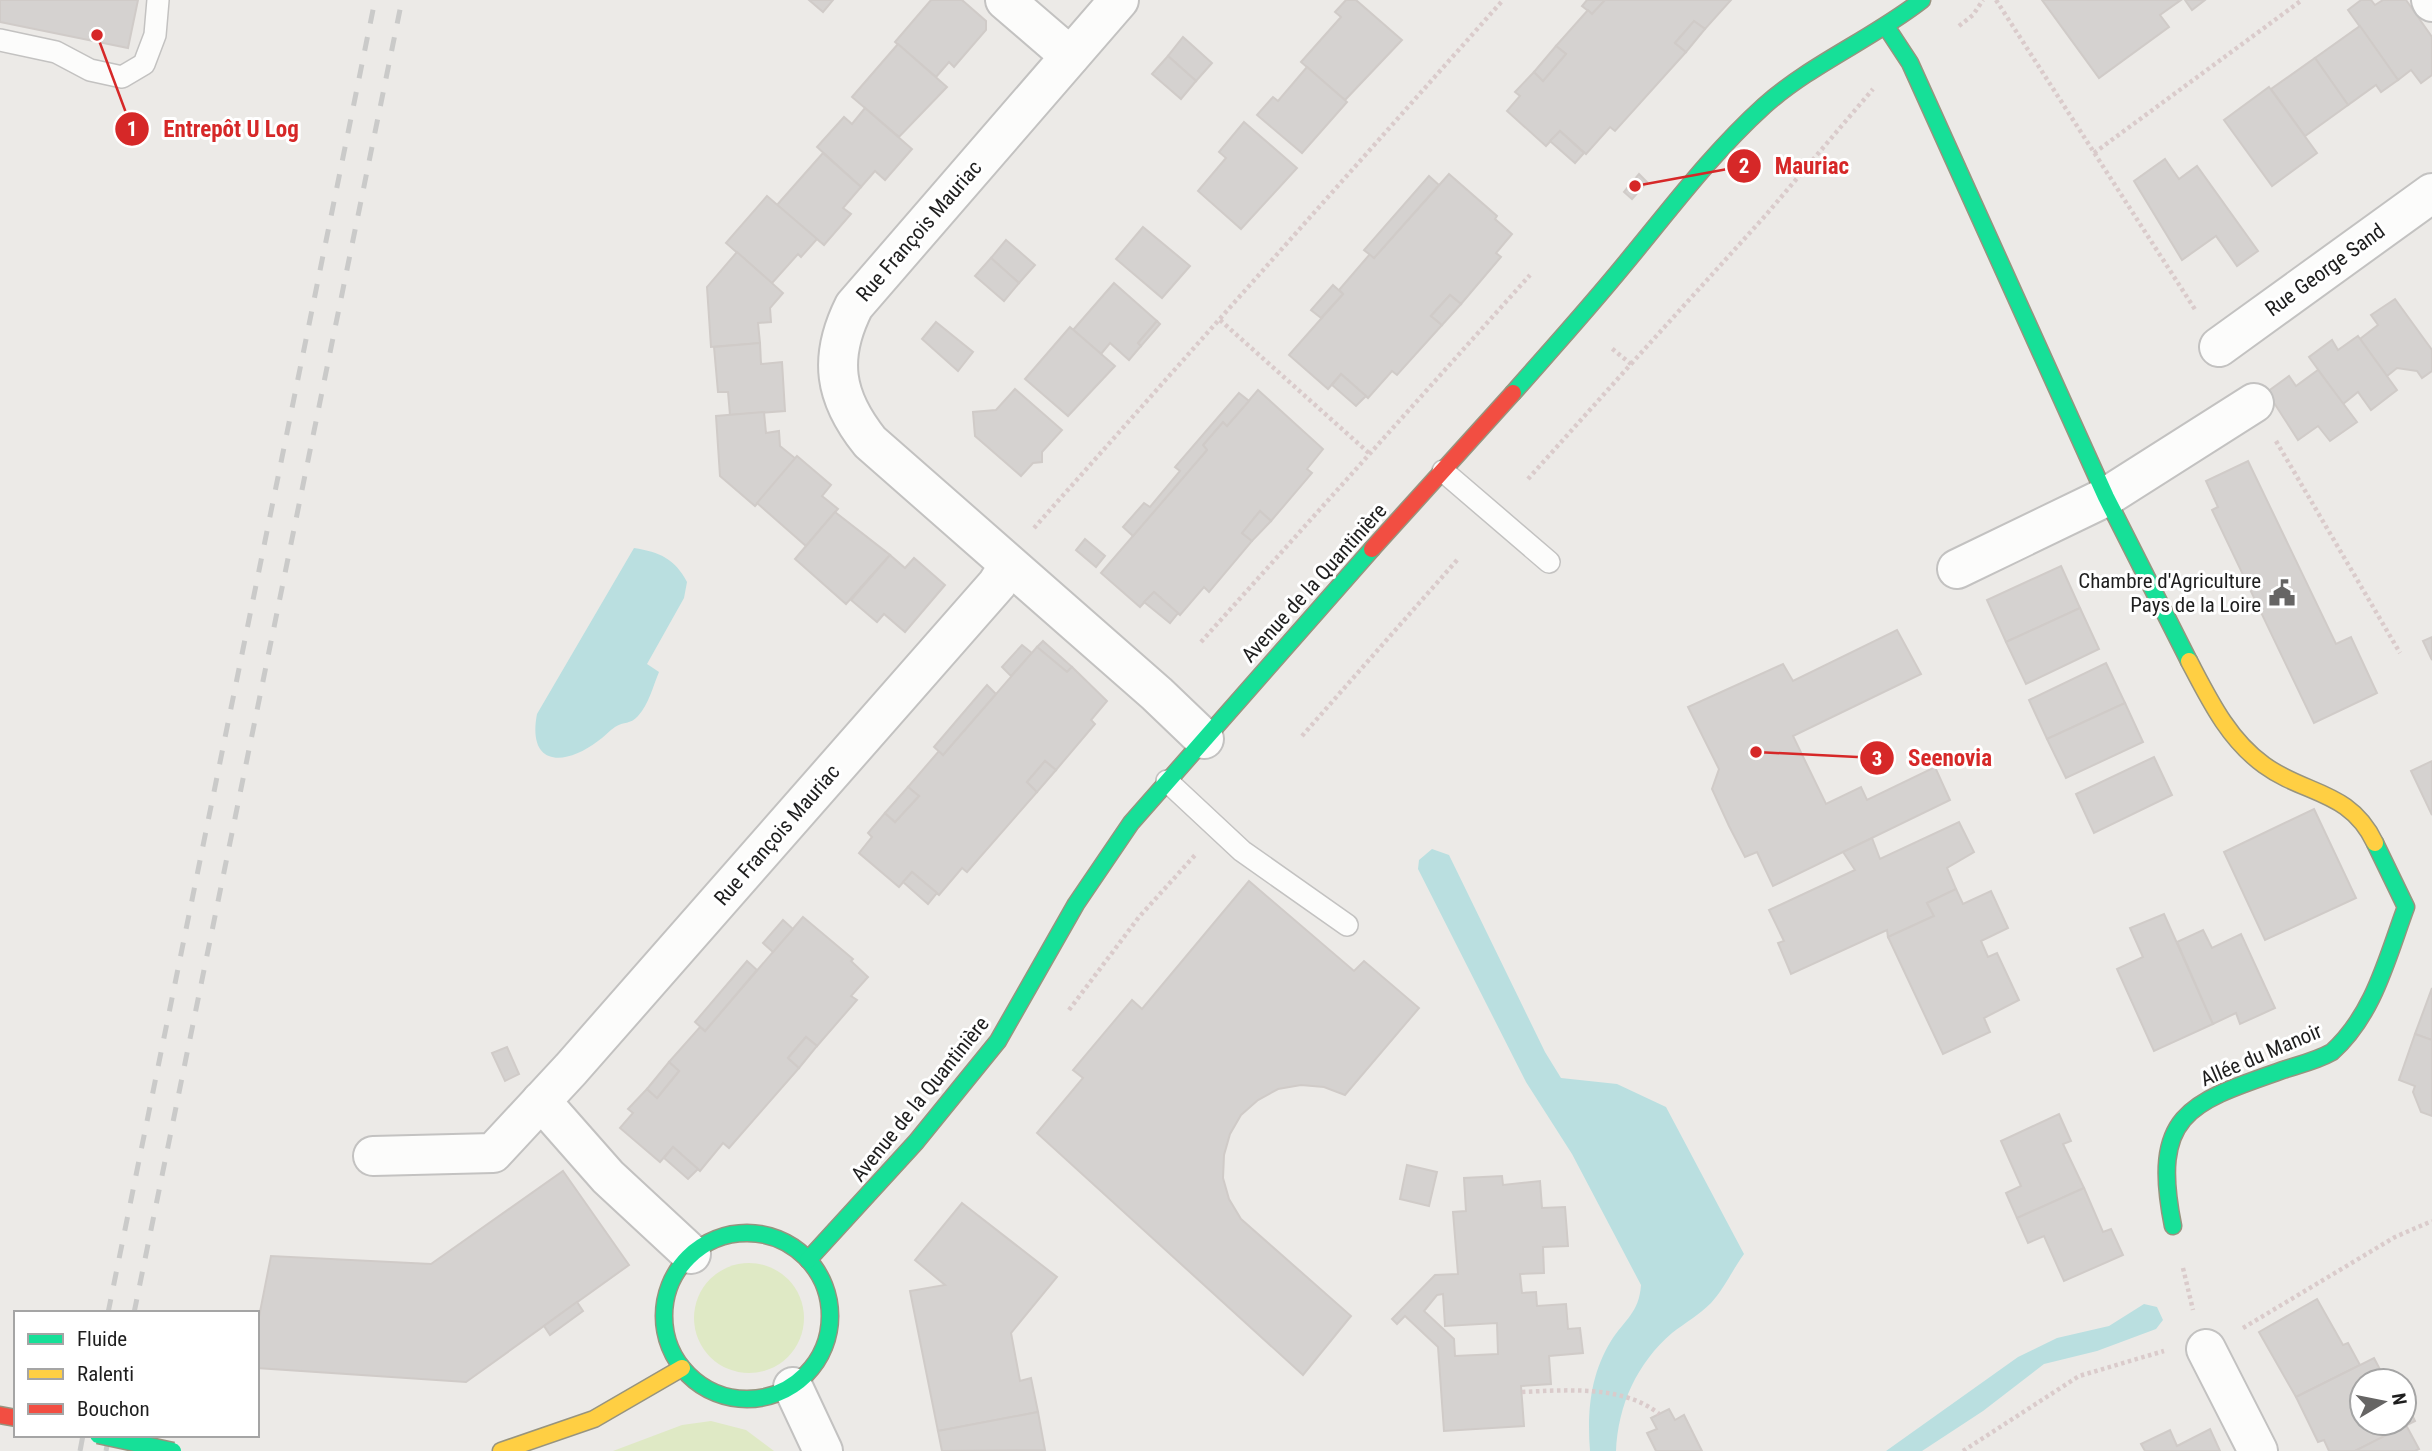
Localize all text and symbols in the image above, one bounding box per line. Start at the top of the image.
callout: Entrepôt U Log [114,107,313,151]
text: Entrepôt U Log [163,116,299,143]
text: 1 [127,117,137,141]
callout: Mauriac [1726,144,1863,188]
text: Mauriac [1775,153,1849,180]
text: 2 [1739,154,1749,178]
street label: Rue François Mauriac [851,156,987,306]
street label: Rue George Sand [2261,219,2389,321]
street label: Avenue de la Quantinière [1237,499,1392,667]
place label: Chambre d'Agriculture Pays de la Loire [2078,569,2261,617]
public building icon: Chambre d'Agriculture Pays de la Loire [2267,578,2297,608]
callout: Seenovia [1859,736,2006,780]
text: Seenovia [1908,745,1992,772]
text: 3 [1872,747,1882,771]
street label: Rue François Mauriac [709,760,845,910]
street label: Avenue de la Quantinière [846,1012,994,1186]
street label: Allée du Manoir [2197,1019,2325,1091]
legend [14,1311,259,1437]
text: Fluide [77,1327,127,1351]
text: Ralenti [77,1362,134,1386]
north arrow [2348,1367,2418,1437]
text: N [2387,1391,2412,1407]
text: Bouchon [77,1397,150,1421]

